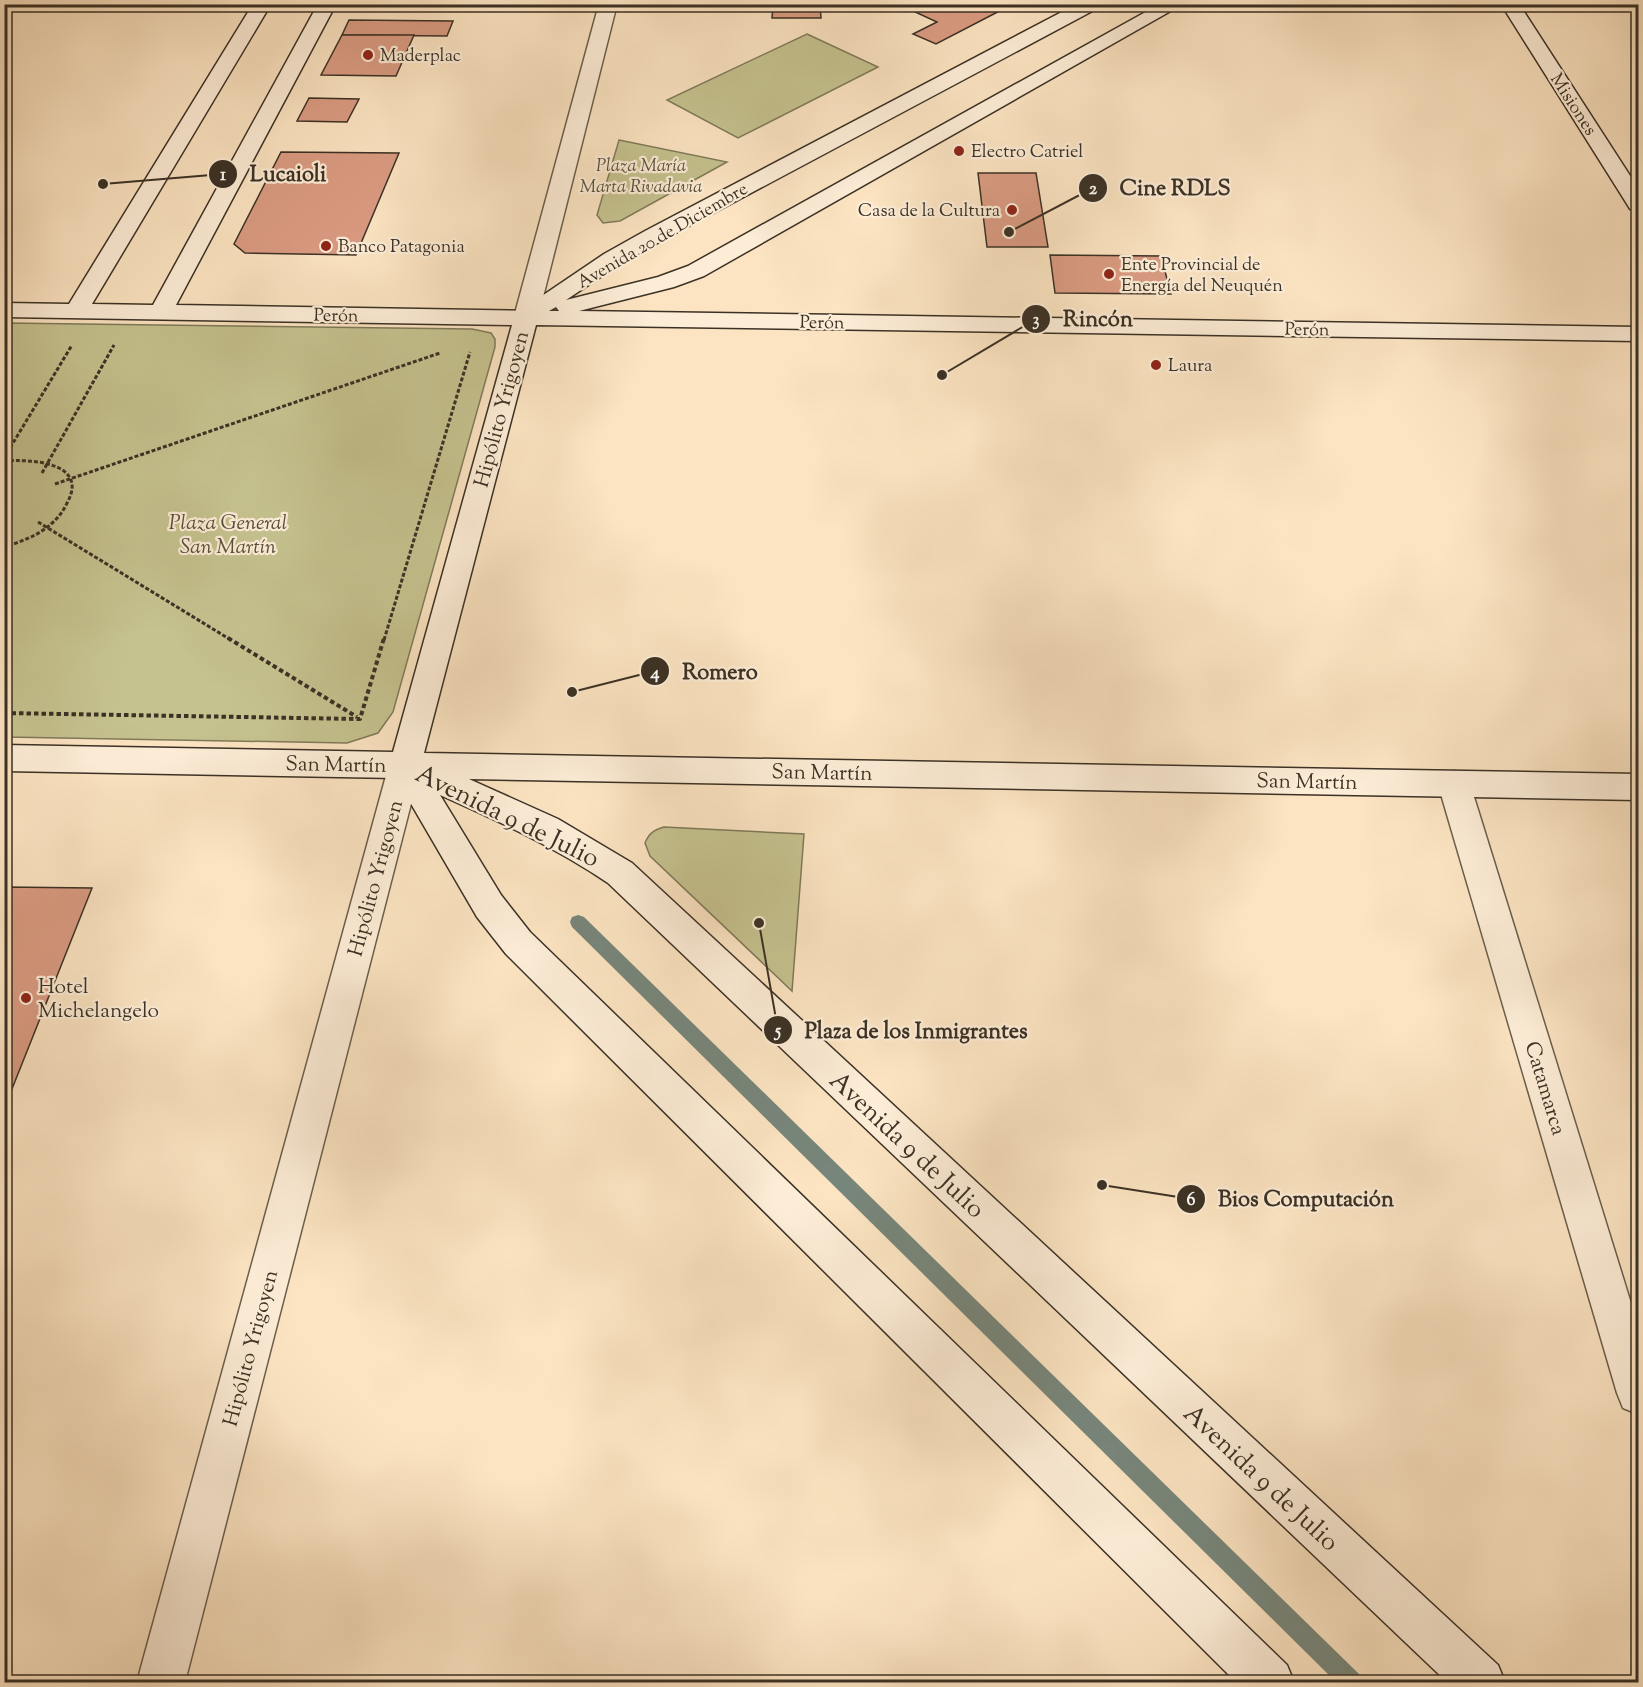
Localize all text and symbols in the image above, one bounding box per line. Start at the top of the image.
place label: Maderplac [380,44,461,70]
marker: Maderplac [361,48,375,62]
street label: Misiones [1542,69,1602,141]
place label: Electro Catriel [971,140,1083,166]
marker: Electro Catriel [952,144,966,158]
callout: Lucaioli [208,154,339,194]
park label: Plaza María Marta Rivadavia [580,154,702,201]
text: Lucaioli [250,160,327,192]
text: 1 [220,163,227,189]
callout: Cine RDLS [1078,168,1243,208]
text: Cine RDLS [1120,174,1231,206]
street label: Avenida 20 de Diciembre [573,177,753,296]
text: 2 [1089,177,1098,203]
place label: Casa de la Cultura [858,199,1000,225]
marker: Casa de la Cultura [1005,203,1019,217]
place label: Banco Patagonia [338,235,465,261]
marker: Banco Patagonia [319,239,333,253]
place label: Ente Provincial de Energía del Neuquén [1121,253,1283,300]
marker: Ente Provincial de Energía del Neuquén [1102,267,1116,281]
callout: Rincón [1021,299,1145,339]
street label: Perón [313,304,359,330]
text: Rincón [1063,305,1133,337]
text: 3 [1032,308,1040,334]
street label: Perón [799,311,845,337]
street label: Perón [1284,318,1330,344]
street label: Hipólito Yrigoyen [468,328,538,491]
place label: Laura [1168,354,1212,380]
marker: Laura [1149,358,1163,372]
park label: Plaza General San Martín [169,509,287,563]
callout: Romero [640,651,770,691]
text: Romero [682,658,758,690]
text: 4 [649,661,660,687]
street label: San Martín [285,750,387,782]
street label: Avenida 9 de Julio [408,757,605,878]
street label: San Martín [771,758,873,790]
street label: San Martín [1256,767,1358,799]
street label: Hipólito Yrigoyen [342,797,412,960]
place label: Hotel Michelangelo [38,973,159,1027]
marker: Hotel Michelangelo [19,991,33,1005]
callout: Plaza de los Inmigrantes [763,1010,1040,1050]
text: Plaza de los Inmigrantes [804,1017,1028,1049]
text: 5 [773,1019,782,1045]
street label: Catamarca [1516,1038,1573,1140]
street label: Avenida 9 de Julio [820,1064,992,1228]
callout: Bios Computación [1176,1179,1406,1219]
text: Bios Computación [1218,1185,1394,1217]
text: 6 [1187,1188,1196,1214]
street label: Hipólito Yrigoyen [217,1267,287,1430]
street label: Avenida 9 de Julio [1174,1397,1346,1561]

